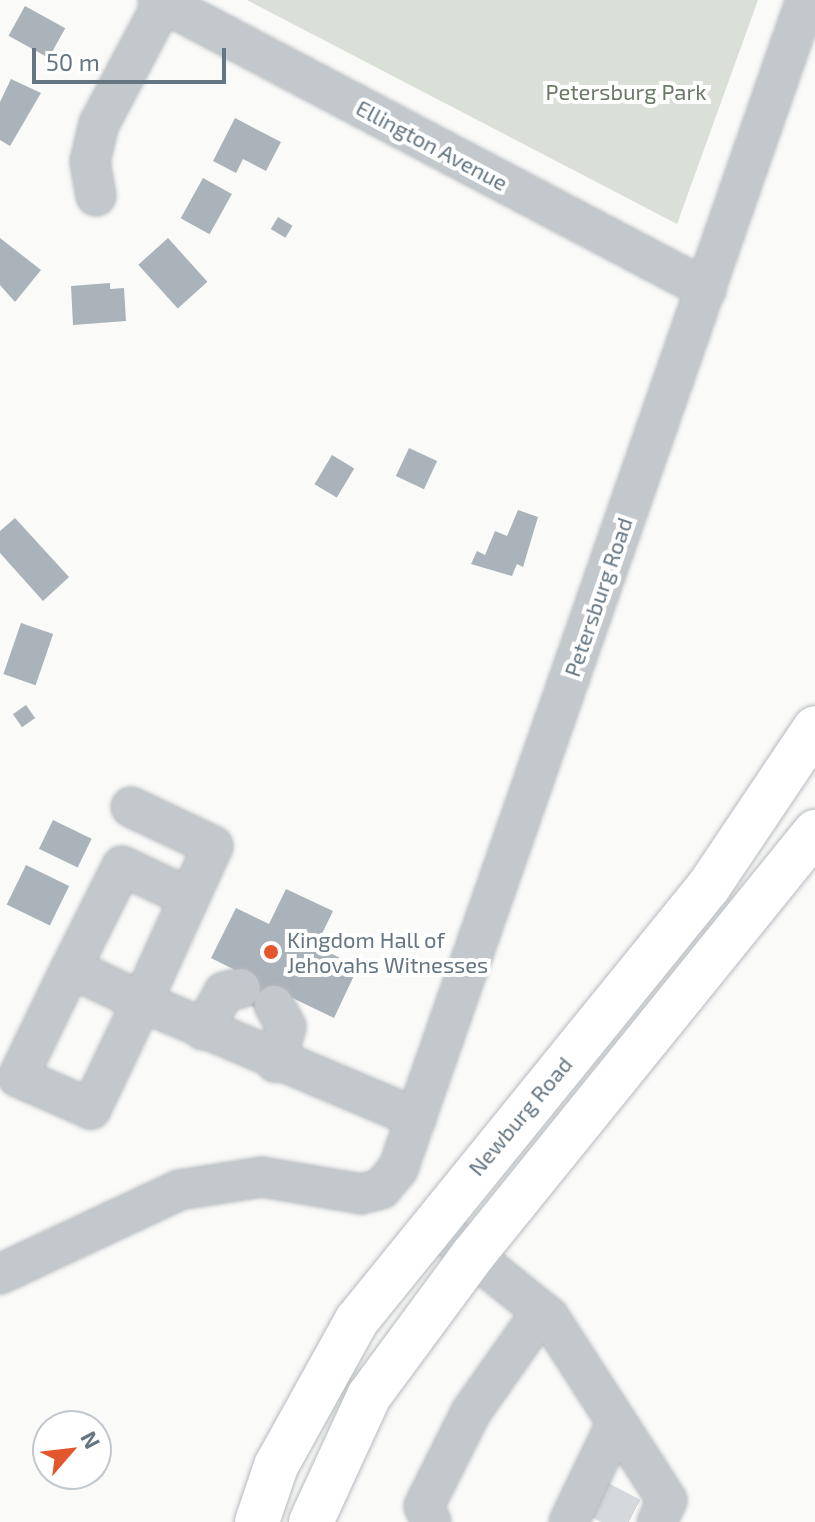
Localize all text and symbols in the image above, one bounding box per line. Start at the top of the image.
scale bar [36,32,230,82]
text: 50 m [46,47,100,76]
park label: Petersburg Park [546,79,706,105]
street label: Ellington Avenue [352,94,512,196]
street label: Petersburg Road [558,514,638,680]
place label: Kingdom Hall of Jehovahs Witnesses [287,926,489,978]
marker: Kingdom Hall of Jehovahs Witnesses [262,943,280,961]
street label: Newburg Road [463,1051,577,1181]
north arrow [32,1410,112,1490]
text: N [76,1427,107,1453]

